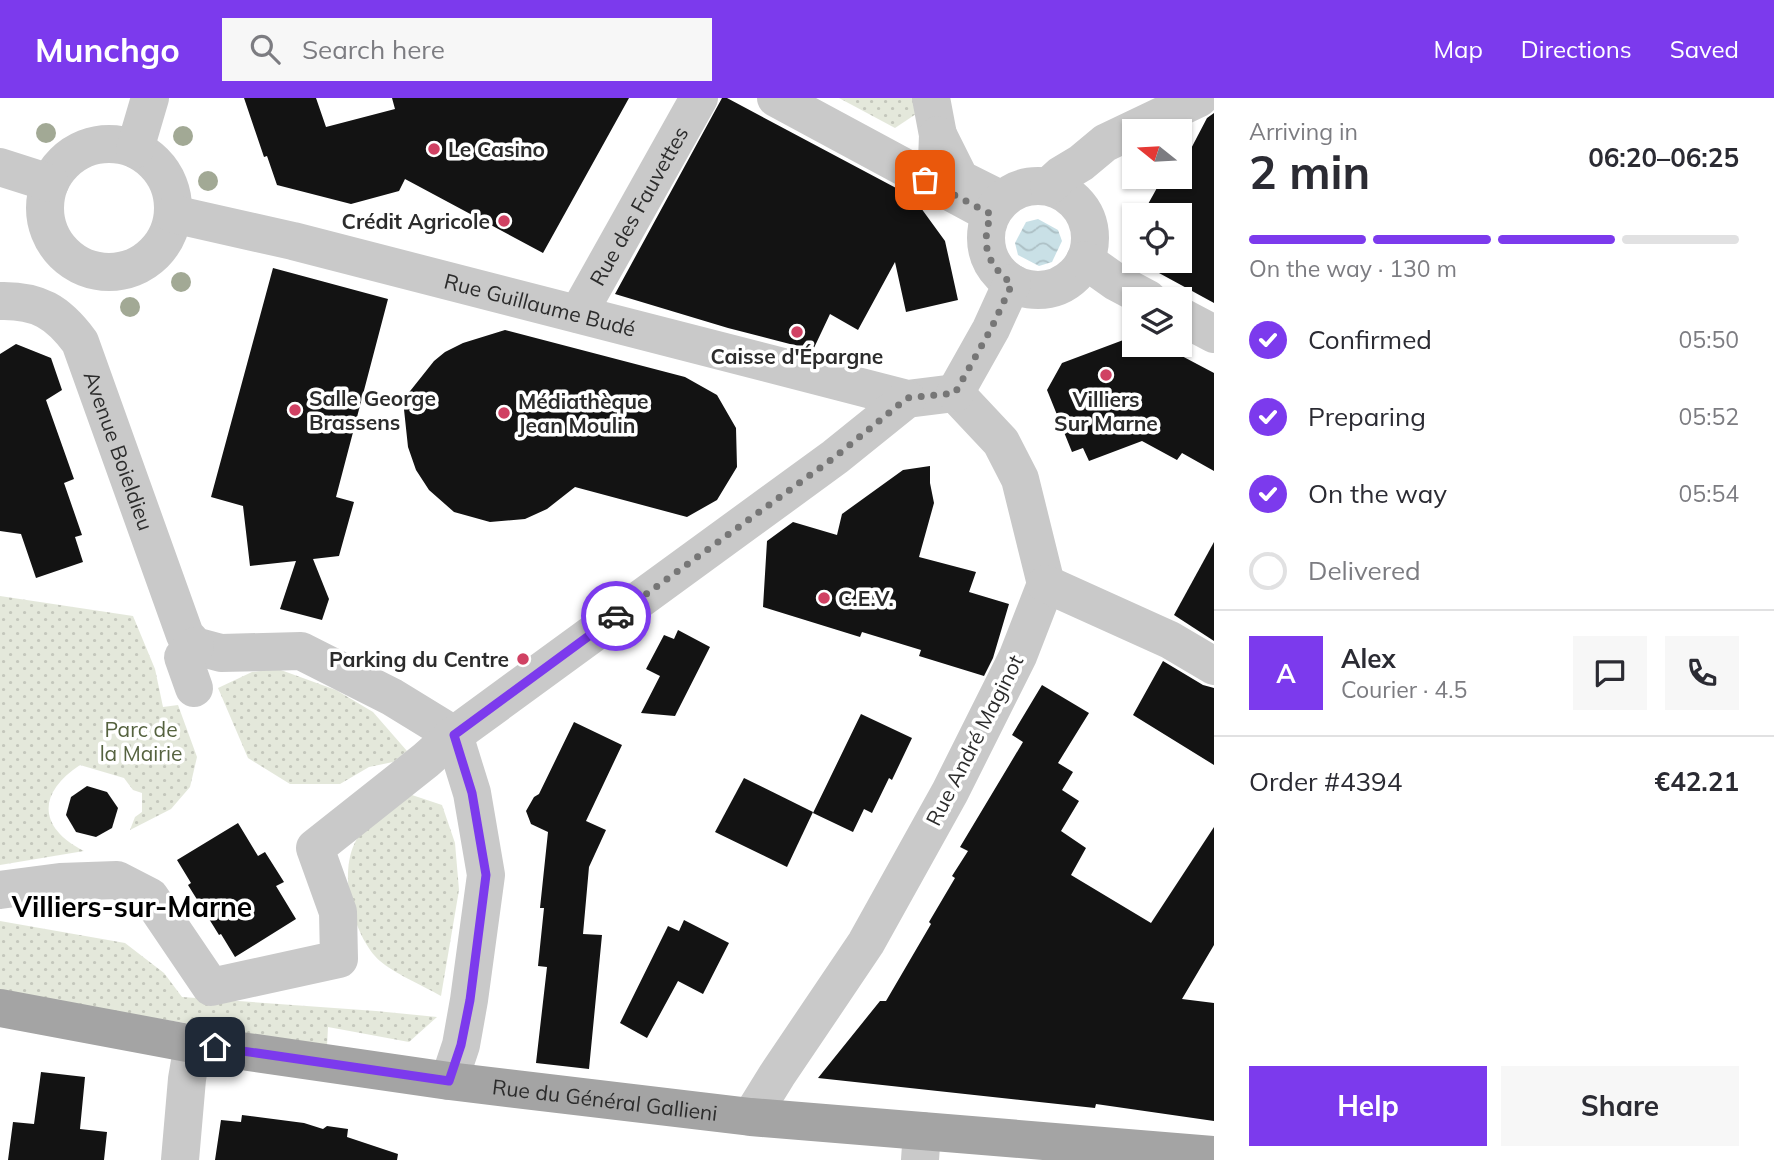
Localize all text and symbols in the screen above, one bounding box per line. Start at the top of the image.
search box [222,18,712,81]
text: Munchgo [35,29,180,70]
icon: search [246,30,284,68]
text: Search here [302,33,445,66]
text: Map [1433,34,1483,64]
text: Directions [1521,34,1632,64]
text: Saved [1670,34,1739,64]
text: Arriving in [1249,117,1358,146]
north arrow [1122,119,1192,189]
map controls [1122,119,1192,357]
street label: Rue des Fauvettes [584,122,694,290]
place label: Le Casino [448,136,545,162]
marker: Le Casino [426,141,442,157]
text: 06:20–06:25 [1588,141,1739,174]
text: 2 min [1249,143,1370,201]
pin [895,150,955,210]
icon: bag [906,161,944,199]
button: locate [1122,203,1192,273]
place label: Crédit Agricole [342,208,490,234]
marker: Crédit Agricole [496,213,512,229]
text: On the way · 130 m [1249,254,1457,283]
street label: Rue Guillaume Budé [441,267,638,342]
button: layers [1122,287,1192,357]
icon: check [1249,321,1287,359]
text: Confirmed [1308,323,1432,356]
marker: Caisse d'Épargne [789,324,805,340]
text: 05:50 [1679,325,1739,354]
place label: Caisse d'Épargne [711,343,883,369]
street label: Avenue Boieldieu [78,367,159,534]
marker: Villiers Sur Marne [1098,367,1114,383]
place label: Salle George Brassens [309,385,436,435]
place label: Villiers Sur Marne [1054,386,1158,436]
place label: Médiathèque Jean Moulin [518,388,648,438]
icon: check [1249,398,1287,436]
text: Preparing [1308,400,1426,433]
marker: Salle George Brassens [287,402,303,418]
text: 05:52 [1679,402,1739,431]
marker: Médiathèque Jean Moulin [496,405,512,421]
icon: check [1249,475,1287,513]
text: On the way [1308,477,1447,510]
text: 05:54 [1679,479,1739,508]
text: Delivered [1308,554,1421,587]
courier [581,581,651,651]
place label: C.E.V. [838,585,894,611]
marker: C.E.V. [816,590,832,606]
icon: car [597,597,635,635]
button: chat [1573,636,1647,710]
button: phone [1665,636,1739,710]
text: Alex [1341,642,1396,675]
place label: Parking du Centre [329,646,509,672]
street label: Rue André Maginot [920,650,1028,830]
marker: Parking du Centre [515,651,531,667]
text: A [1276,657,1296,690]
text: Courier · 4.5 [1341,675,1467,704]
park label: Parc de la Mairie [100,716,182,766]
text: Order #4394 [1249,765,1402,798]
text: €42.21 [1655,765,1739,798]
district label: Villiers-sur-Marne [11,889,252,924]
pin [185,1017,245,1077]
icon: home [196,1028,234,1066]
button: Help [1249,1066,1487,1146]
button: Share [1501,1066,1739,1146]
street label: Rue du Général Gallieni [491,1073,719,1126]

